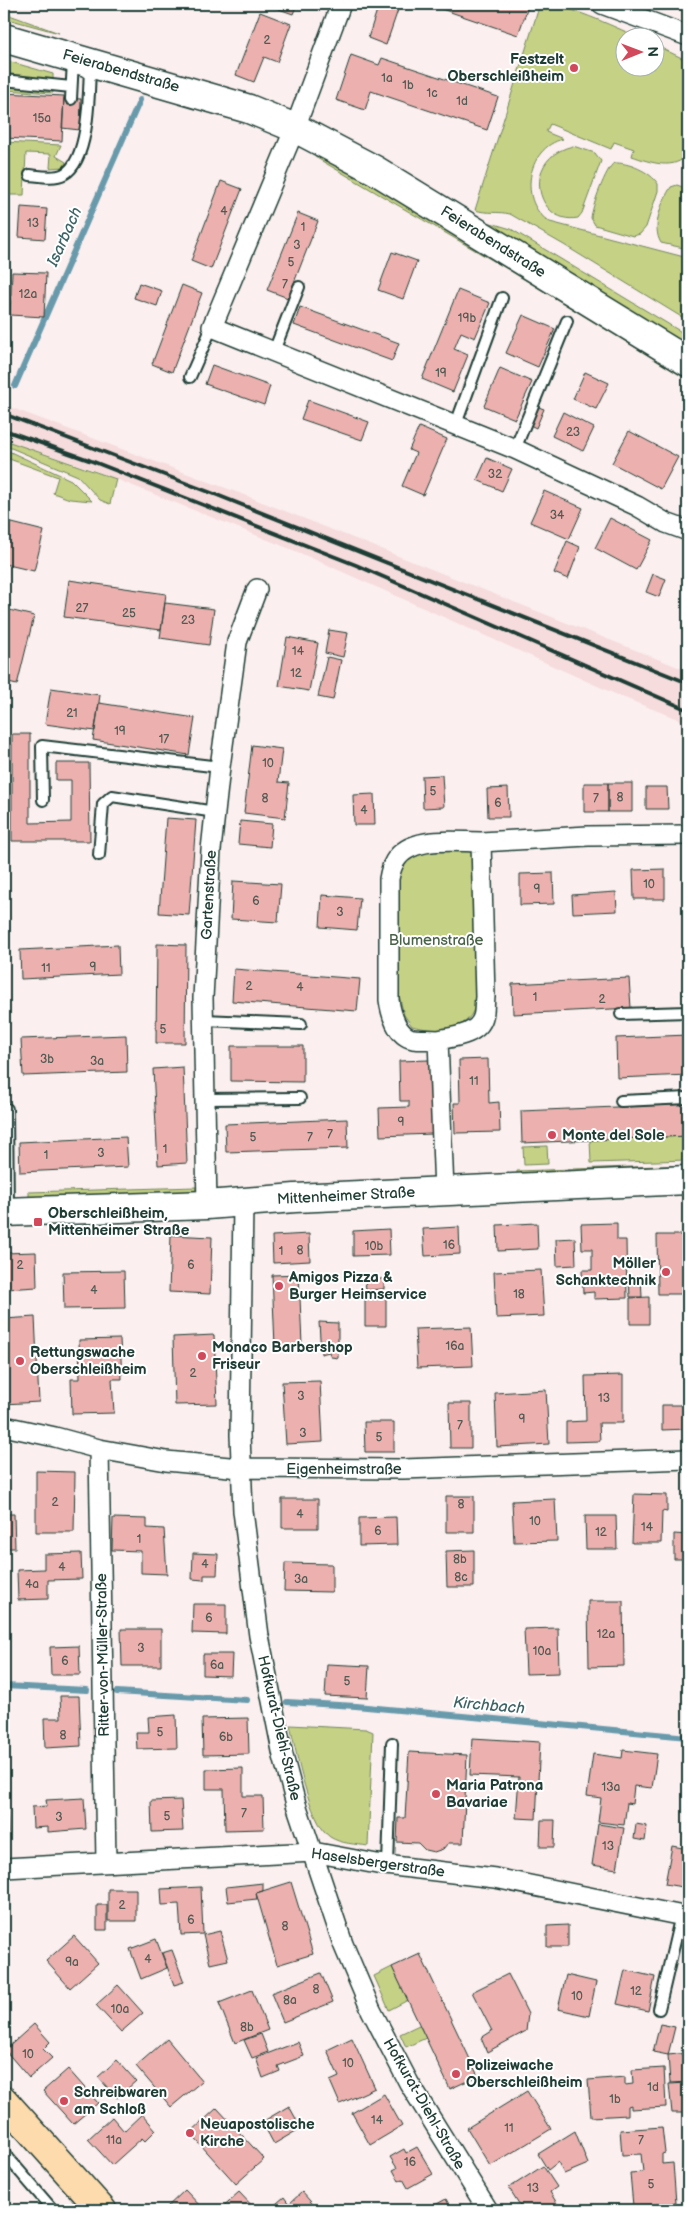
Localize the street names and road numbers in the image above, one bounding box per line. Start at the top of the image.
street label: Feierabendstraße [60,45,182,97]
street label: Feierabendstraße [437,202,549,282]
street label: Gartenstraße [197,850,221,940]
street label: Mittenheimer Straße [276,1183,416,1209]
street label: Eigenheimstraße [286,1460,402,1479]
street label: Ritter-von-Müller-Straße [92,1573,114,1737]
street label: Hofkurat-Diehl-Straße [253,1654,305,1803]
street label: Haselsbergerstraße [310,1844,446,1882]
street label: Hofkurat-Diehl-Straße [379,2035,469,2173]

